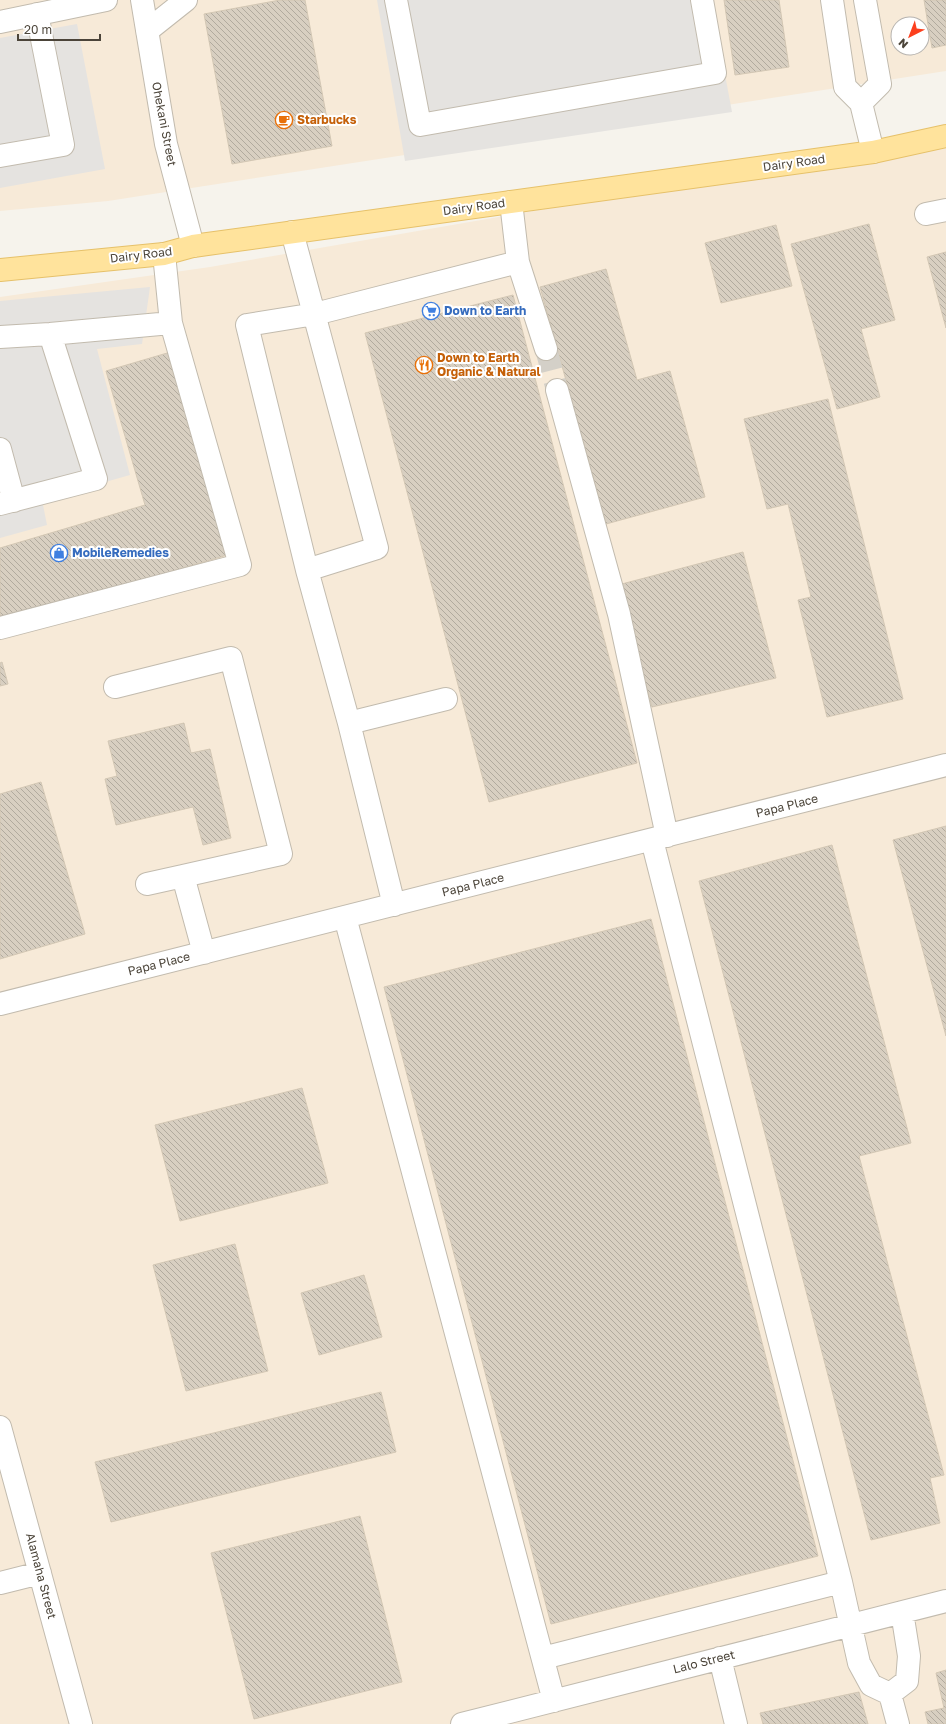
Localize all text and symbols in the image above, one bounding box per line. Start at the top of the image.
scale bar [18,16,100,42]
north arrow [890,16,930,56]
text: 20 m [24,22,52,37]
text: N [896,36,910,51]
street label: Ohekani Street [149,80,180,168]
cafe icon: Starbucks [274,110,294,130]
place label: Starbucks [297,112,357,127]
street label: Dairy Road [762,151,826,174]
street label: Dairy Road [442,195,506,218]
street label: Dairy Road [109,243,173,266]
supermarket icon: Down to Earth [421,301,441,321]
place label: Down to Earth [444,303,526,318]
place label: Down to Earth Organic & Natural [437,350,541,379]
restaurant icon: Down to Earth Organic & Natural [414,355,434,375]
shop icon: MobileRemedies [49,543,69,563]
place label: MobileRemedies [72,545,169,560]
street label: Papa Place [754,791,820,820]
street label: Papa Place [440,870,506,899]
street label: Papa Place [126,949,192,978]
street label: Alamaha Street [23,1531,60,1621]
street label: Lalo Street [671,1647,737,1676]

